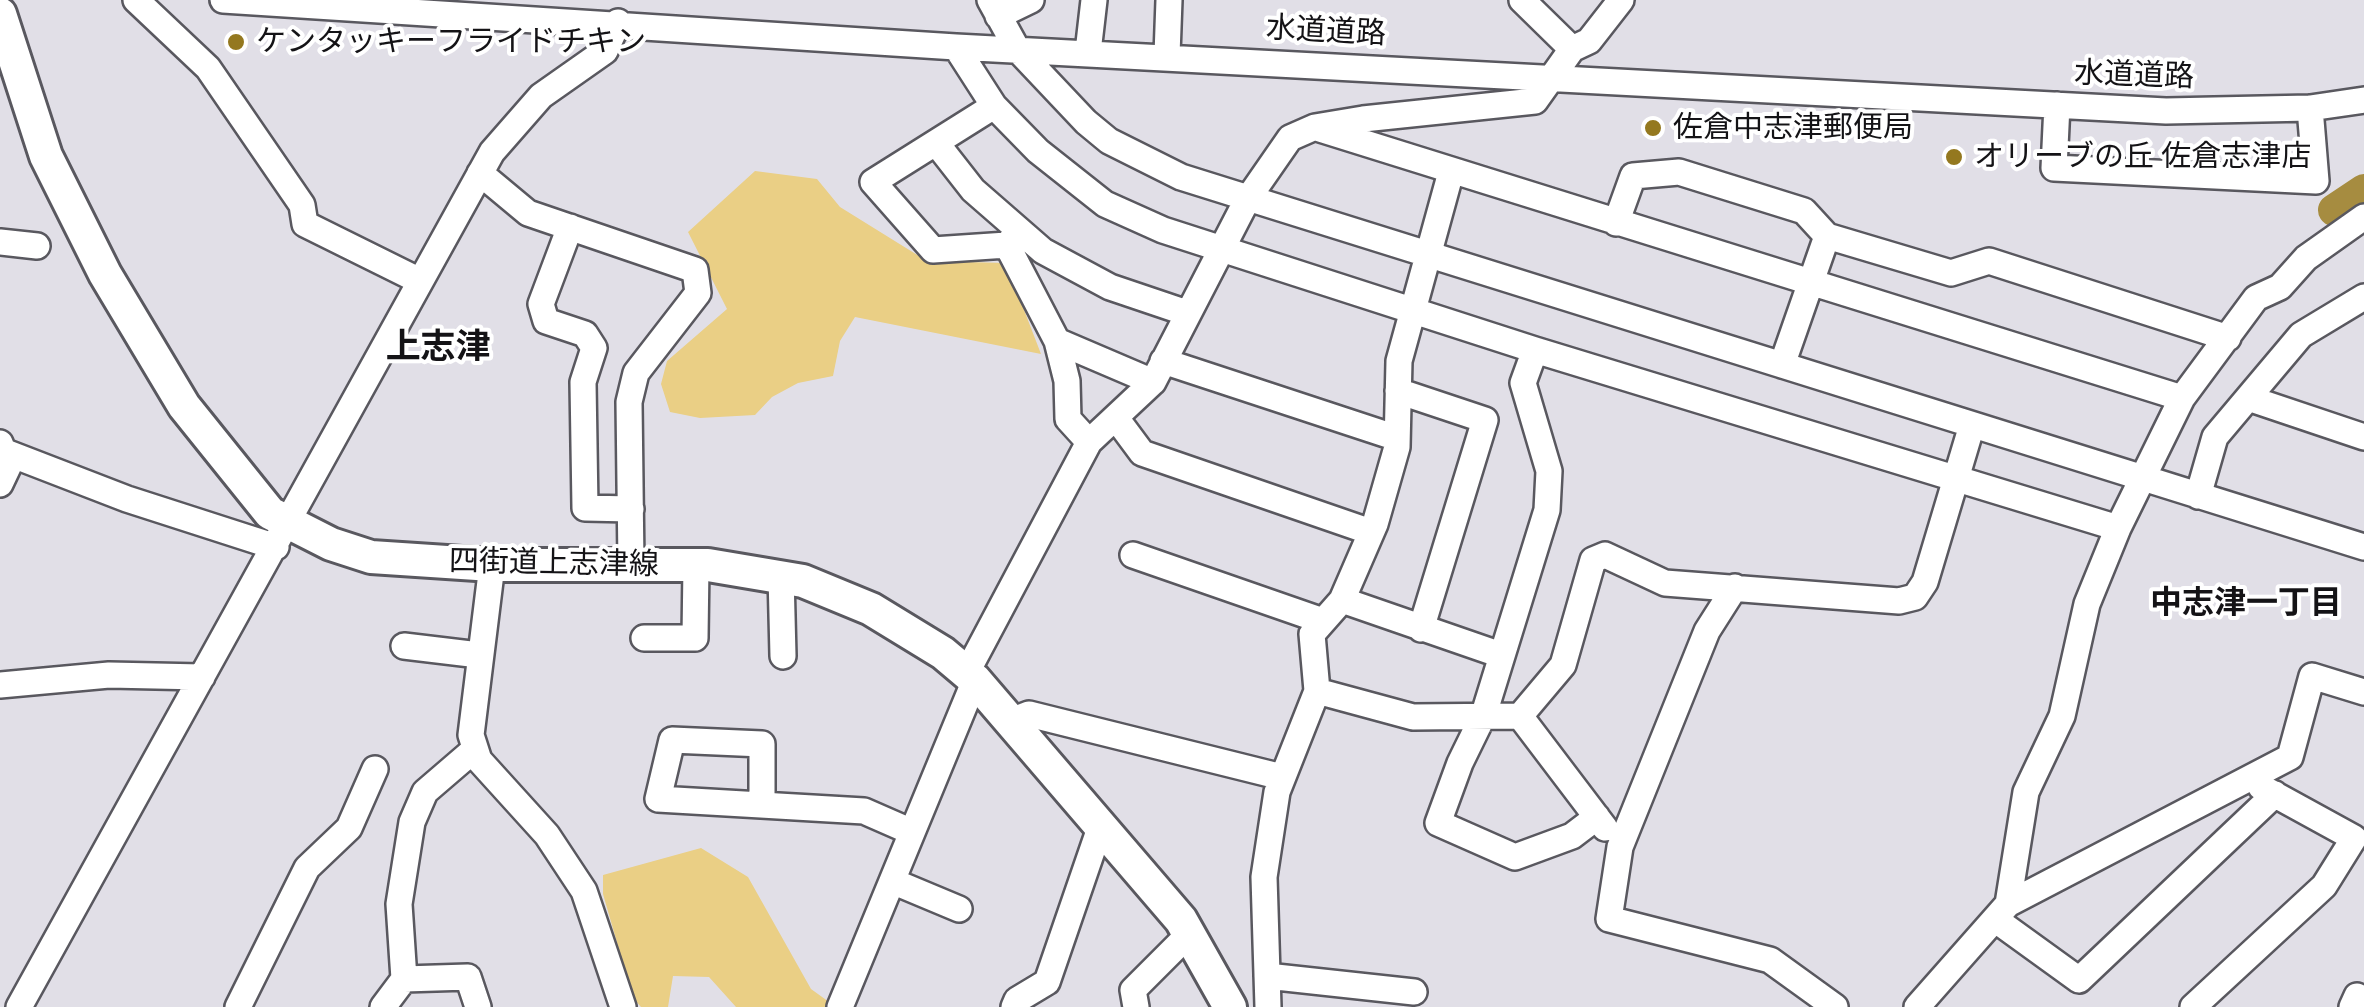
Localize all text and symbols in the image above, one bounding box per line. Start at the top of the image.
street label: 水道道路 [1265,10,1387,52]
place label: ケンタッキーフライドチキン [256,24,646,60]
marker: ケンタッキーフライドチキン [225,31,247,53]
street label: 水道道路 [2073,55,2195,95]
place label: 佐倉中志津郵便局 [1673,110,1913,146]
marker: 佐倉中志津郵便局 [1642,117,1664,139]
place label: オリーブの丘 佐倉志津店 [1974,139,2311,175]
marker: オリーブの丘 佐倉志津店 [1943,146,1965,168]
district label: 上志津 [386,326,490,368]
street label: 四街道上志津線 [449,543,659,583]
district label: 中志津一丁目 [2150,584,2342,622]

